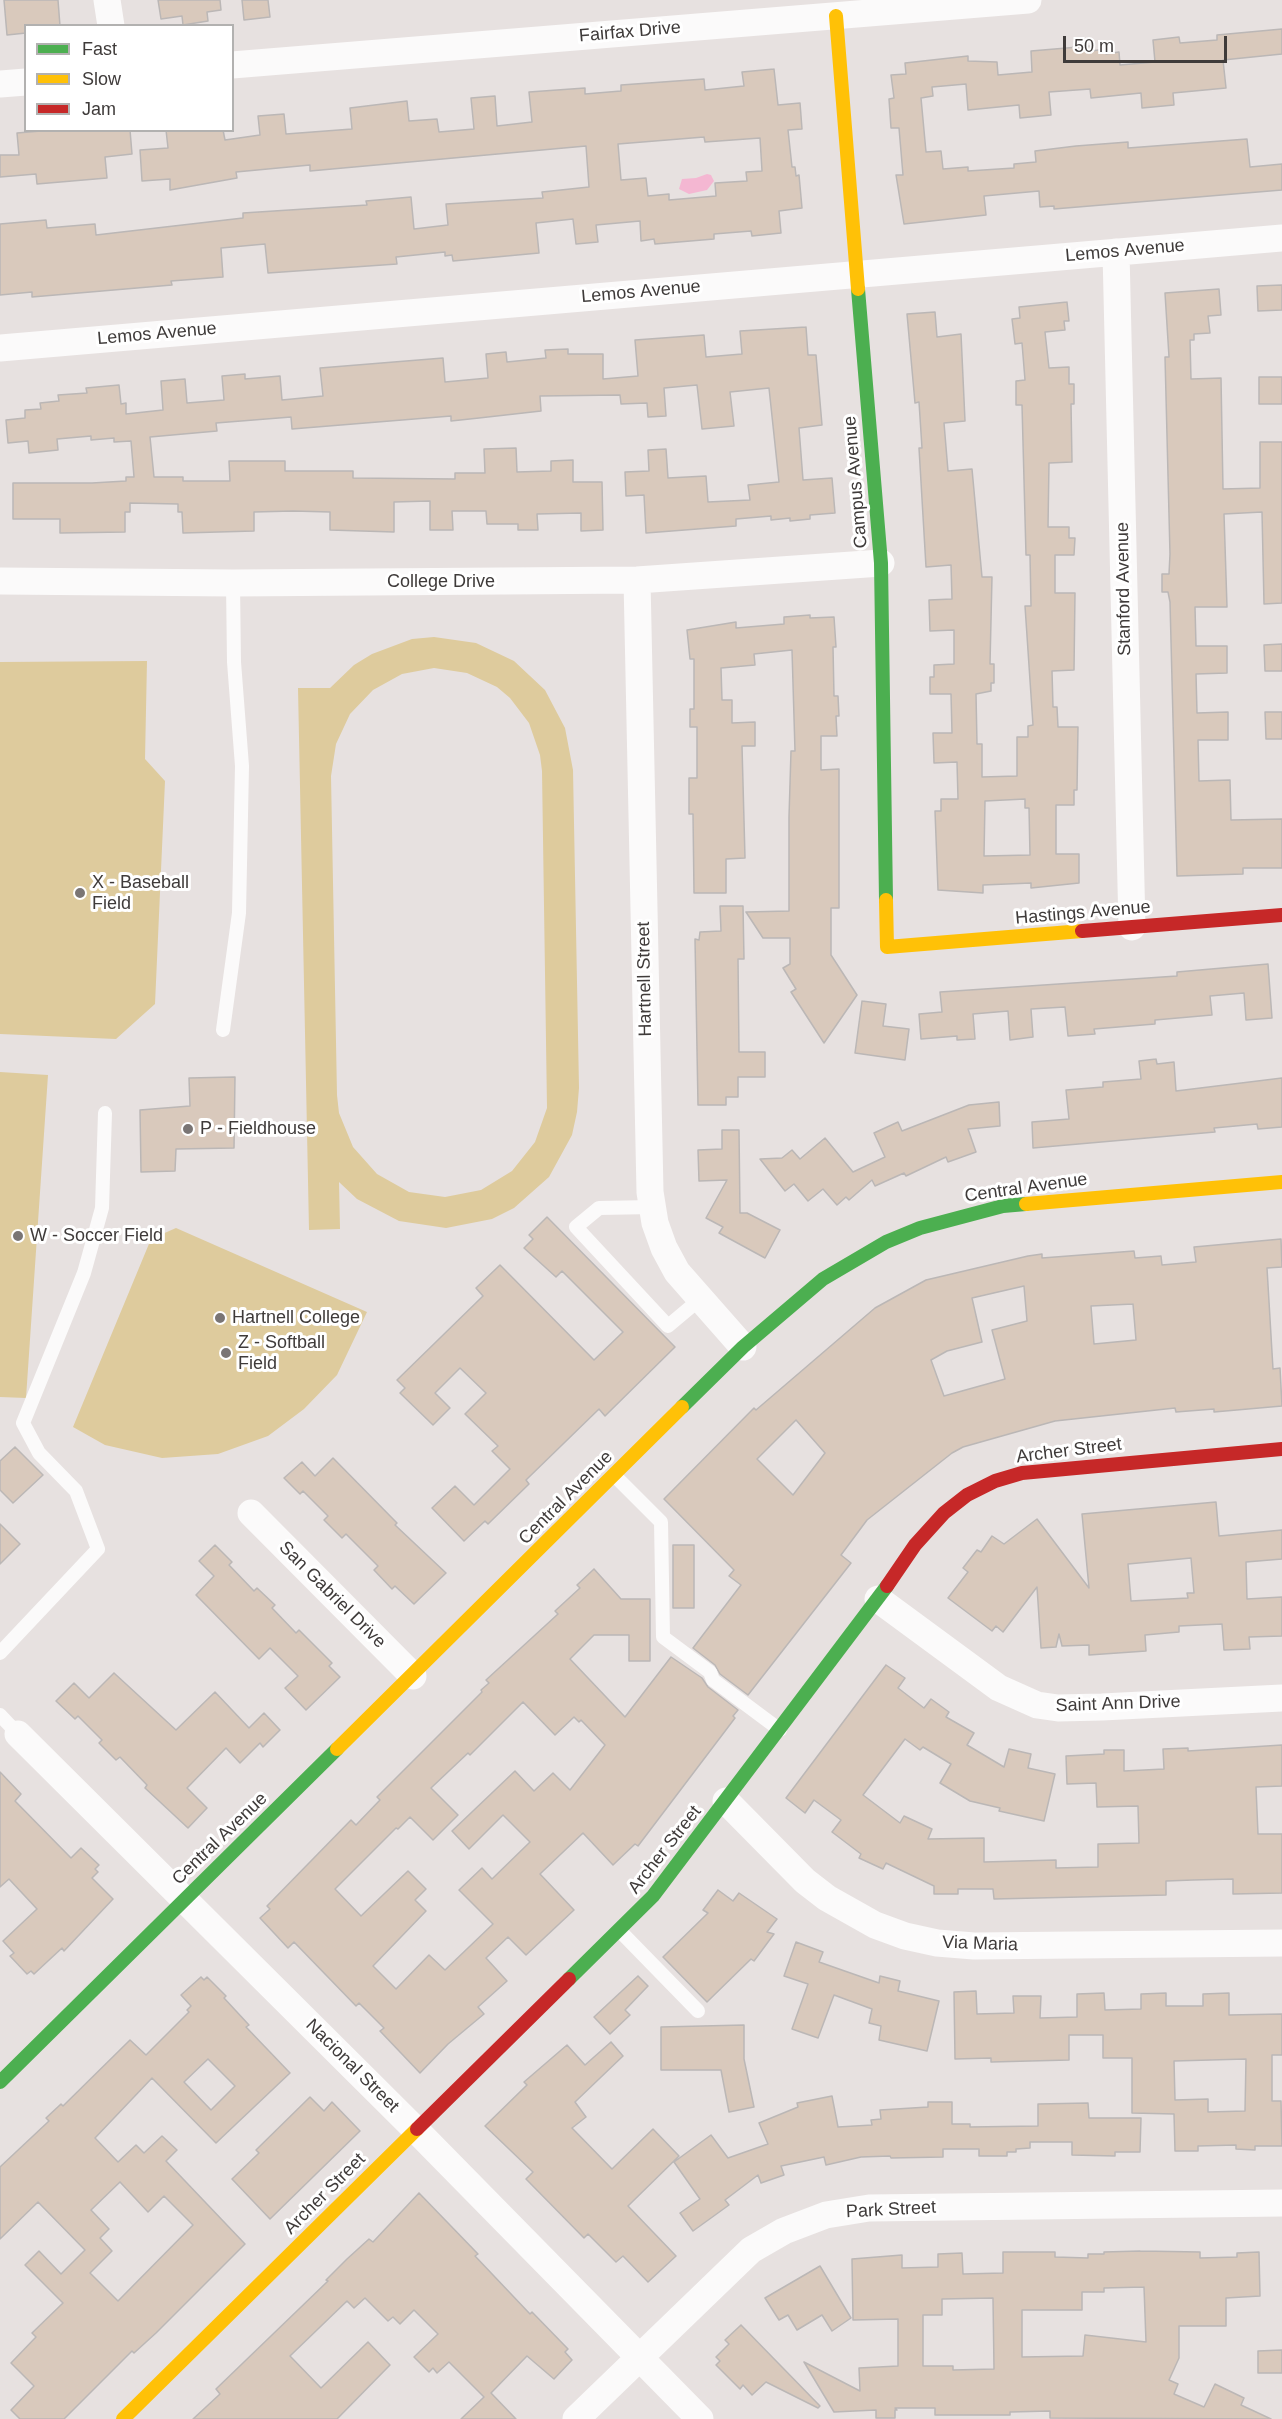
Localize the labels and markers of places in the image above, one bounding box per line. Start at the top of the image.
place label: X - Baseball Field [92,872,189,914]
marker: X - Baseball Field [73,886,87,900]
place label: P - Fieldhouse [200,1118,316,1140]
marker: P - Fieldhouse [181,1122,195,1136]
place label: W - Soccer Field [30,1225,163,1247]
marker: W - Soccer Field [11,1229,25,1243]
place label: Hartnell College [232,1307,360,1329]
marker: Hartnell College [213,1311,227,1325]
place label: Z - Softball Field [238,1332,325,1374]
marker: Z - Softball Field [219,1346,233,1360]

